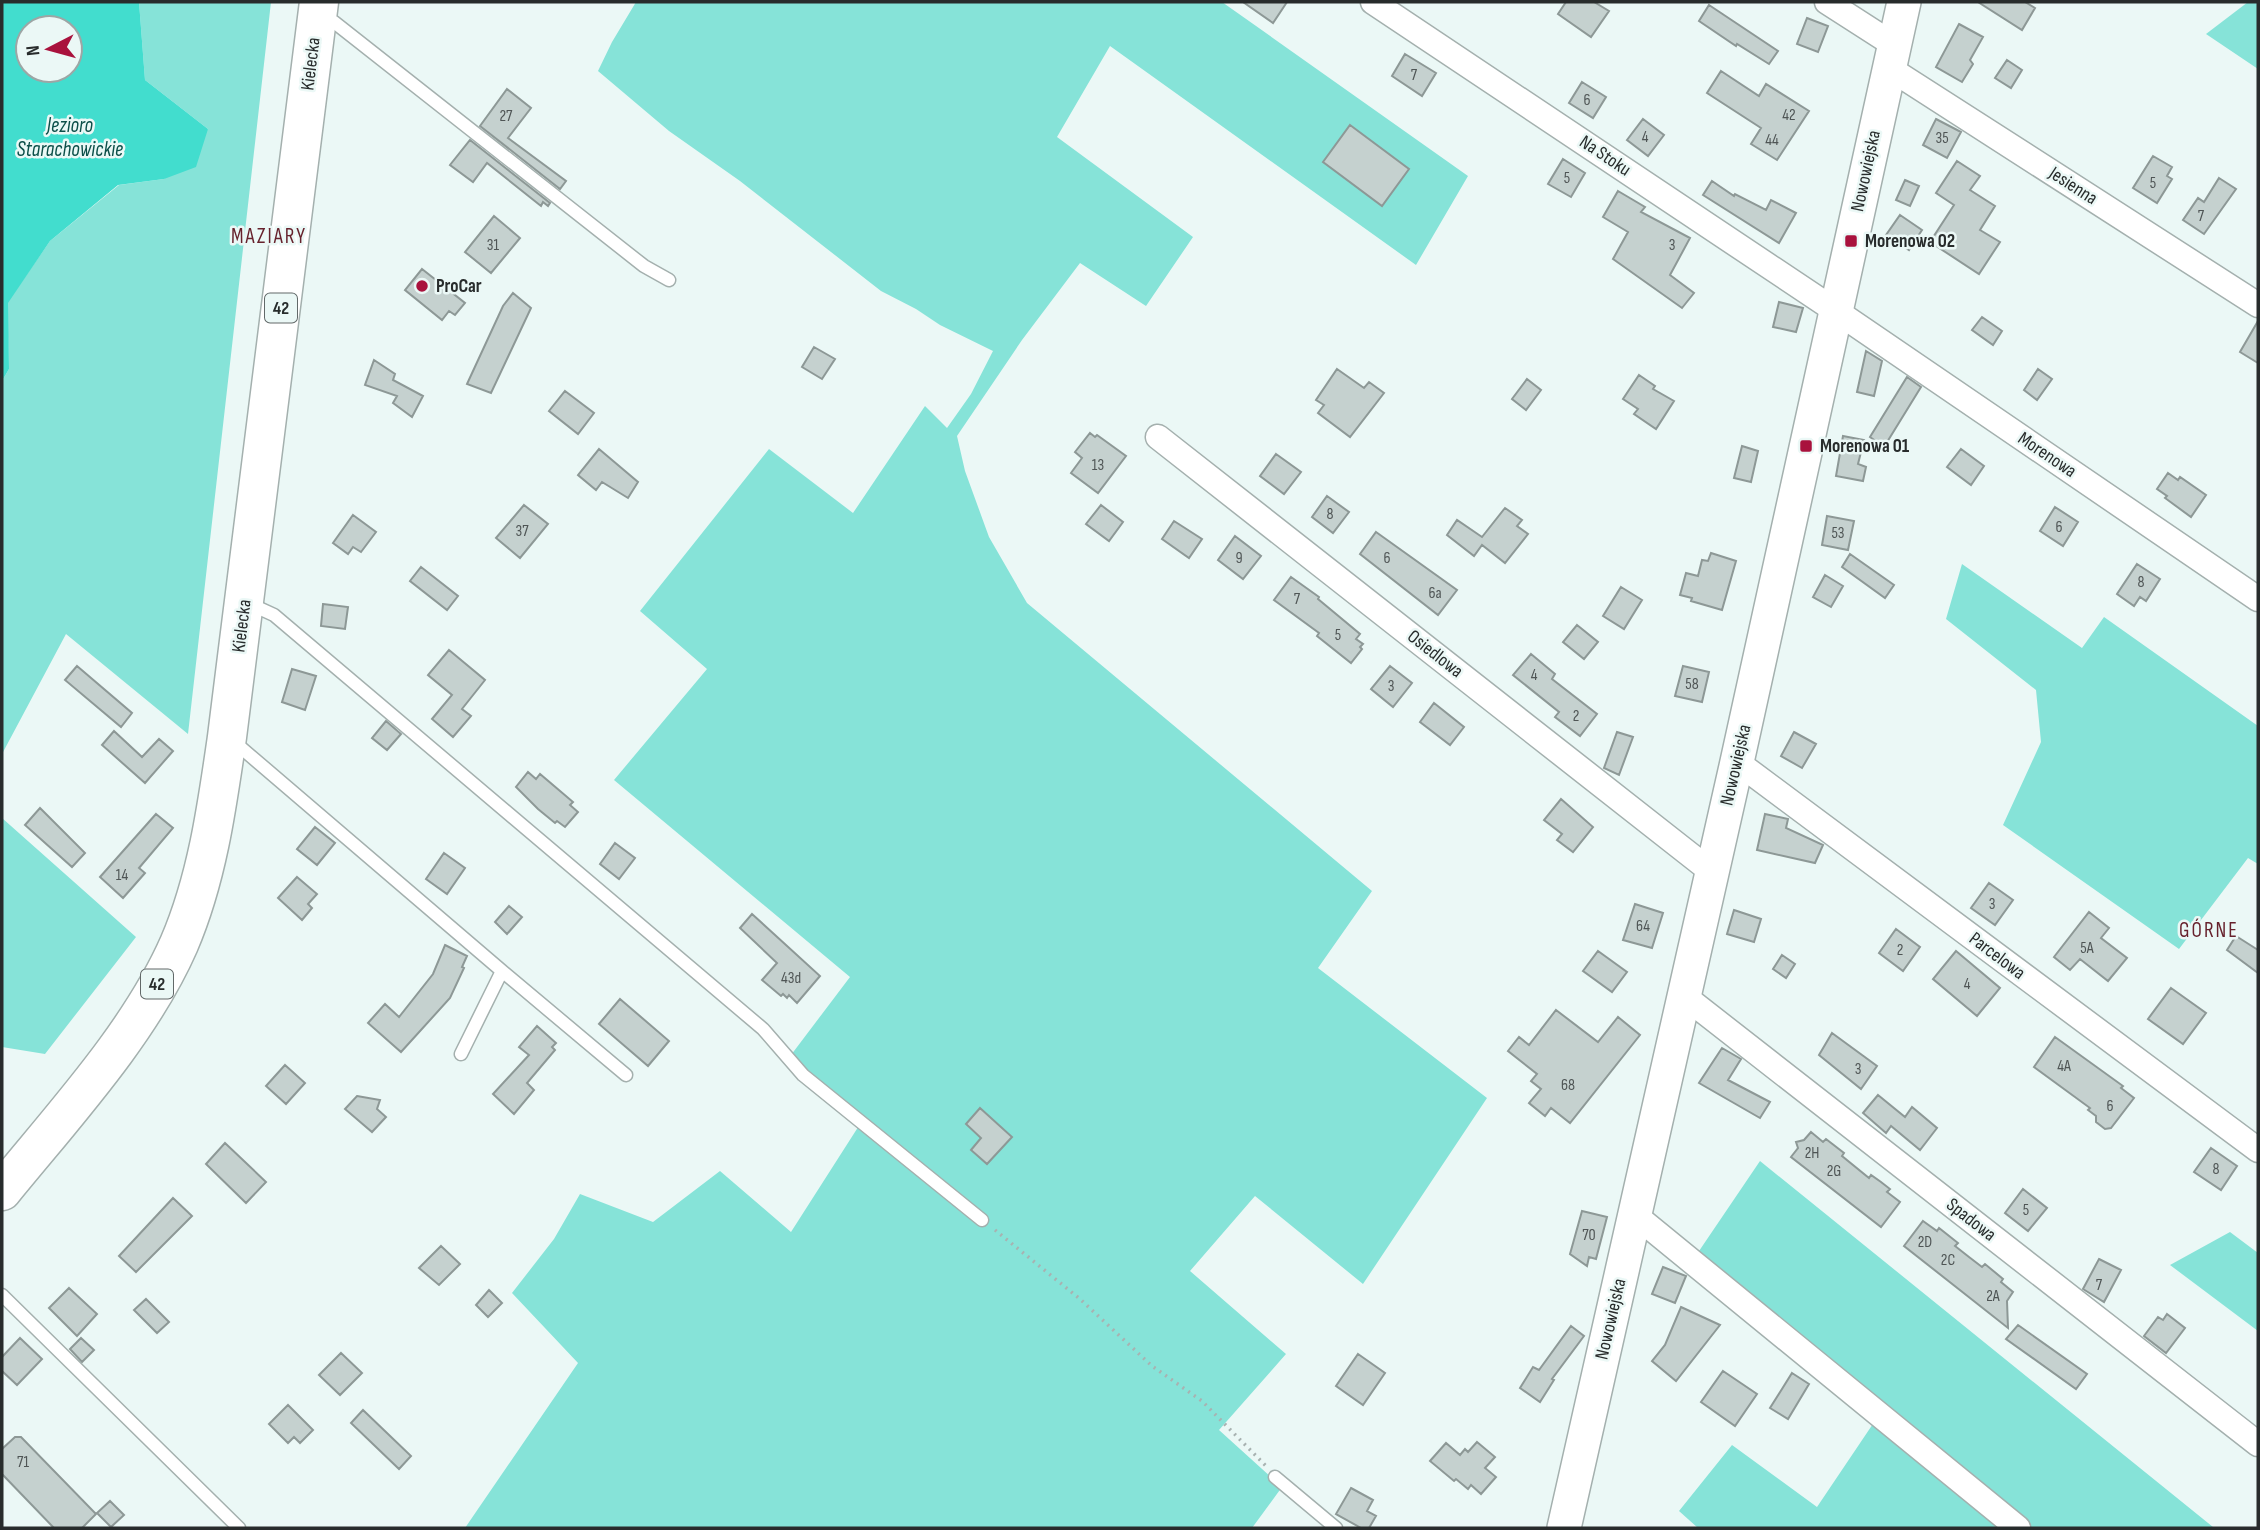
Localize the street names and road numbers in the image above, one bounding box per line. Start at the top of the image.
street label: Kielecka [296,36,326,92]
street label: Nowowiejska [1846,128,1886,214]
street label: Na Stoku [1575,131,1635,181]
street label: Jesienna [2044,161,2102,210]
road number: 42 [265,294,297,322]
street label: Morenowa [2013,427,2081,483]
street label: Kielecka [227,598,257,654]
street label: Osiedlowa [1403,625,1467,683]
street label: Nowowiejska [1716,722,1756,808]
street label: Parcelowa [1964,927,2030,985]
road number: 42 [141,970,173,999]
street label: Spadowa [1942,1193,2000,1247]
street label: Nowowiejska [1591,1276,1631,1362]

